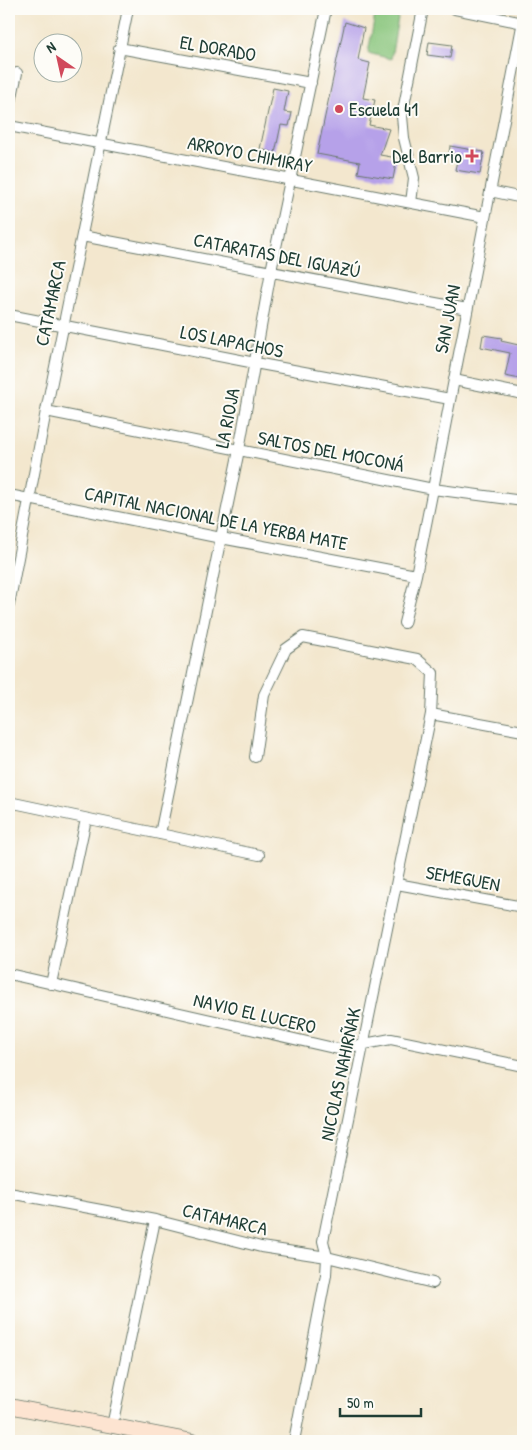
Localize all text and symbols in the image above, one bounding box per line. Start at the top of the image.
street label: EL DORADO [178,29,258,67]
north arrow [32,32,82,82]
text: N [42,37,59,57]
place label: Escuela 41 [349,96,418,122]
marker: Escuela 41 [333,103,345,115]
street label: ARROYO CHIMIRAY [186,129,315,179]
place label: Del Barrio [392,143,462,169]
marker: Del Barrio [466,150,478,162]
street label: CATARATAS DEL IGUAZÚ [191,226,363,284]
street label: CATAMARCA [28,258,72,348]
street label: SAN JUAN [428,282,466,356]
street label: LOS LAPACHOS [178,318,286,364]
street label: LA RIOJA [208,386,246,450]
street label: SALTOS DEL MOCONÁ [256,424,406,478]
street label: CAPITAL NACIONAL DE LA YERBA MATE [82,480,350,556]
street label: SEMEGUEN [424,859,502,897]
street label: NAVIO EL LUCERO [191,986,319,1040]
street label: NICOLAS NAHIRÑAK [313,1005,367,1143]
street label: CATAMARCA [180,1197,270,1241]
scale bar [340,1385,421,1417]
text: 50 m [347,1392,374,1413]

